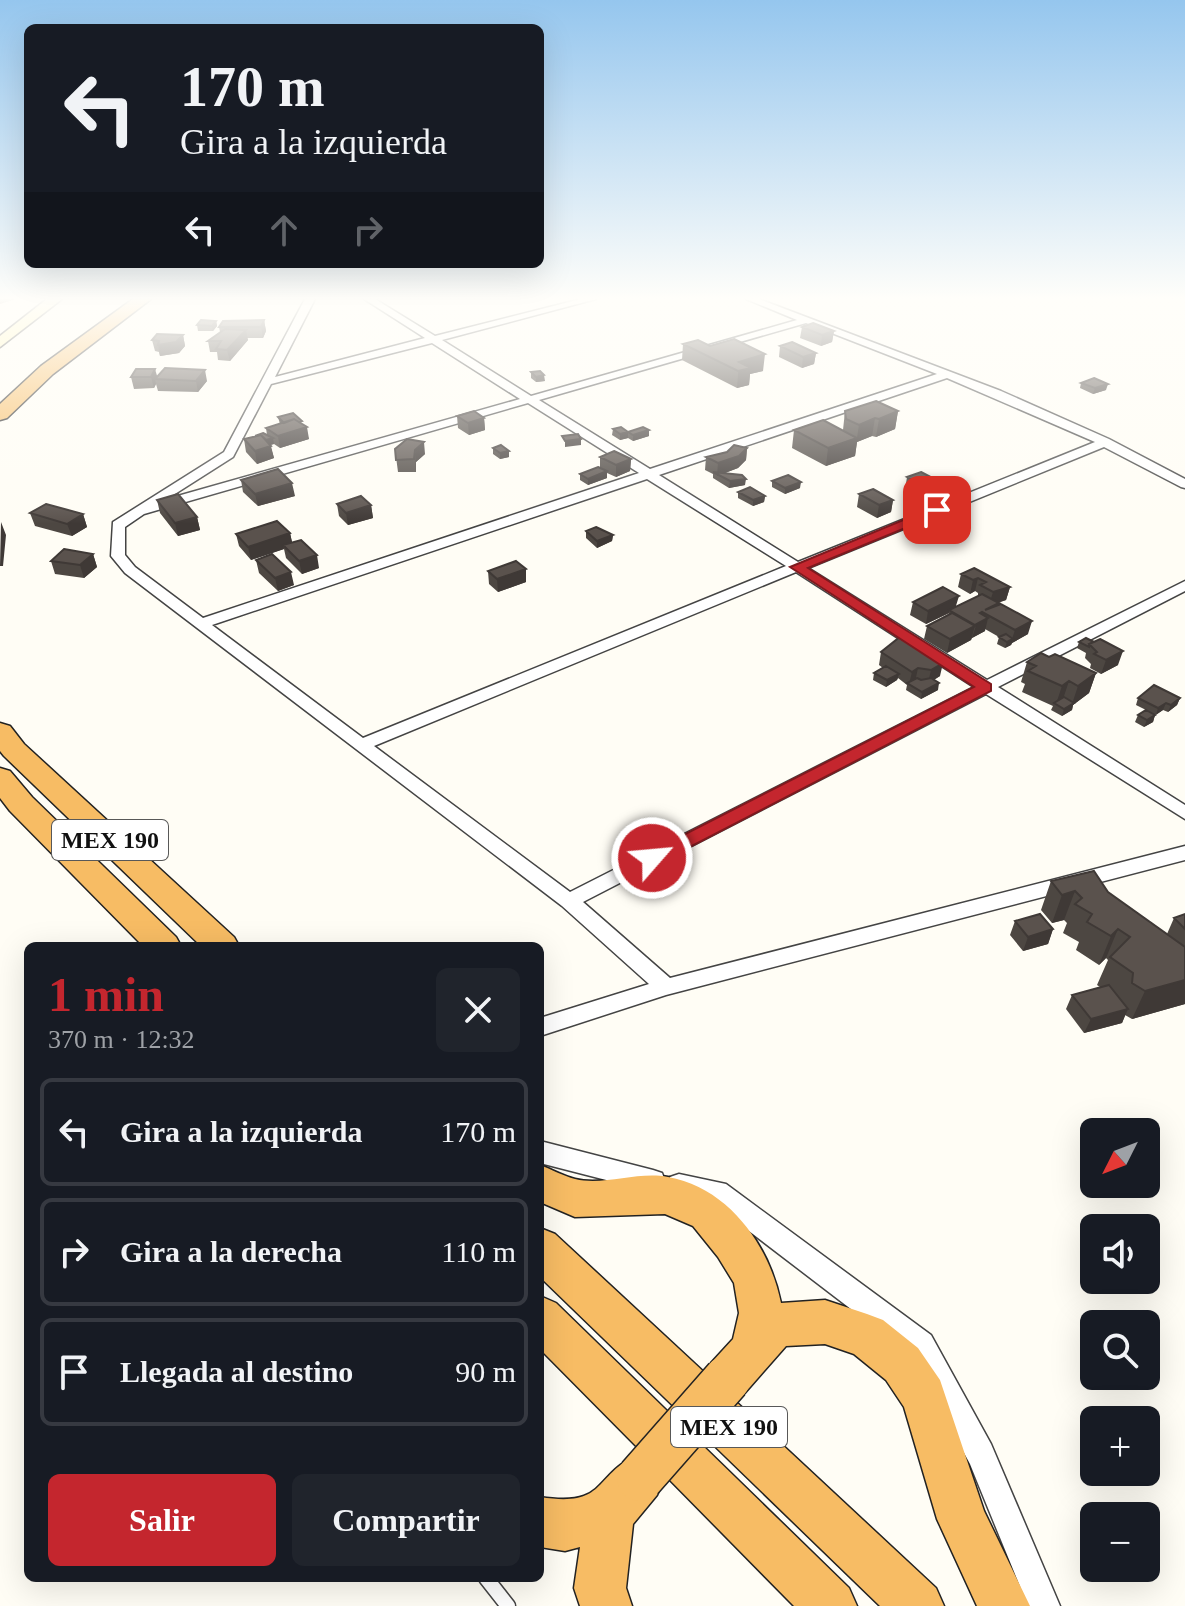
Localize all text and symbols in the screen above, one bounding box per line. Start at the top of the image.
icon: left [48,56,152,160]
text: 170 m [180,56,325,118]
text: Gira a la izquierda [180,122,447,162]
icon: left [178,208,222,252]
icon: ahead [262,208,306,252]
icon: right [346,208,390,252]
pin [903,476,971,544]
icon: arrive [915,488,959,532]
position arrow [610,816,694,900]
road number: MEX 190 [52,820,168,860]
text: 1 min [48,968,164,1021]
button: close [436,968,520,1052]
text: 370 m · 12:32 [48,1025,195,1054]
icon: left [52,1110,96,1154]
text: Gira a la izquierda [120,1115,363,1148]
text: 170 m [440,1115,516,1148]
north arrow [1080,1118,1160,1198]
map controls [1080,1118,1160,1582]
button: sound [1080,1214,1160,1294]
icon: right [52,1230,96,1274]
text: Gira a la derecha [120,1235,342,1268]
text: 110 m [441,1235,516,1268]
button: search [1080,1310,1160,1390]
icon: arrive [52,1350,96,1394]
text: Llegada al destino [120,1355,353,1388]
text: 90 m [455,1355,516,1388]
button: + [1080,1406,1160,1486]
road number: MEX 190 [671,1407,787,1447]
button: Salir [48,1474,276,1566]
button: Compartir [292,1474,520,1566]
button: − [1080,1502,1160,1582]

